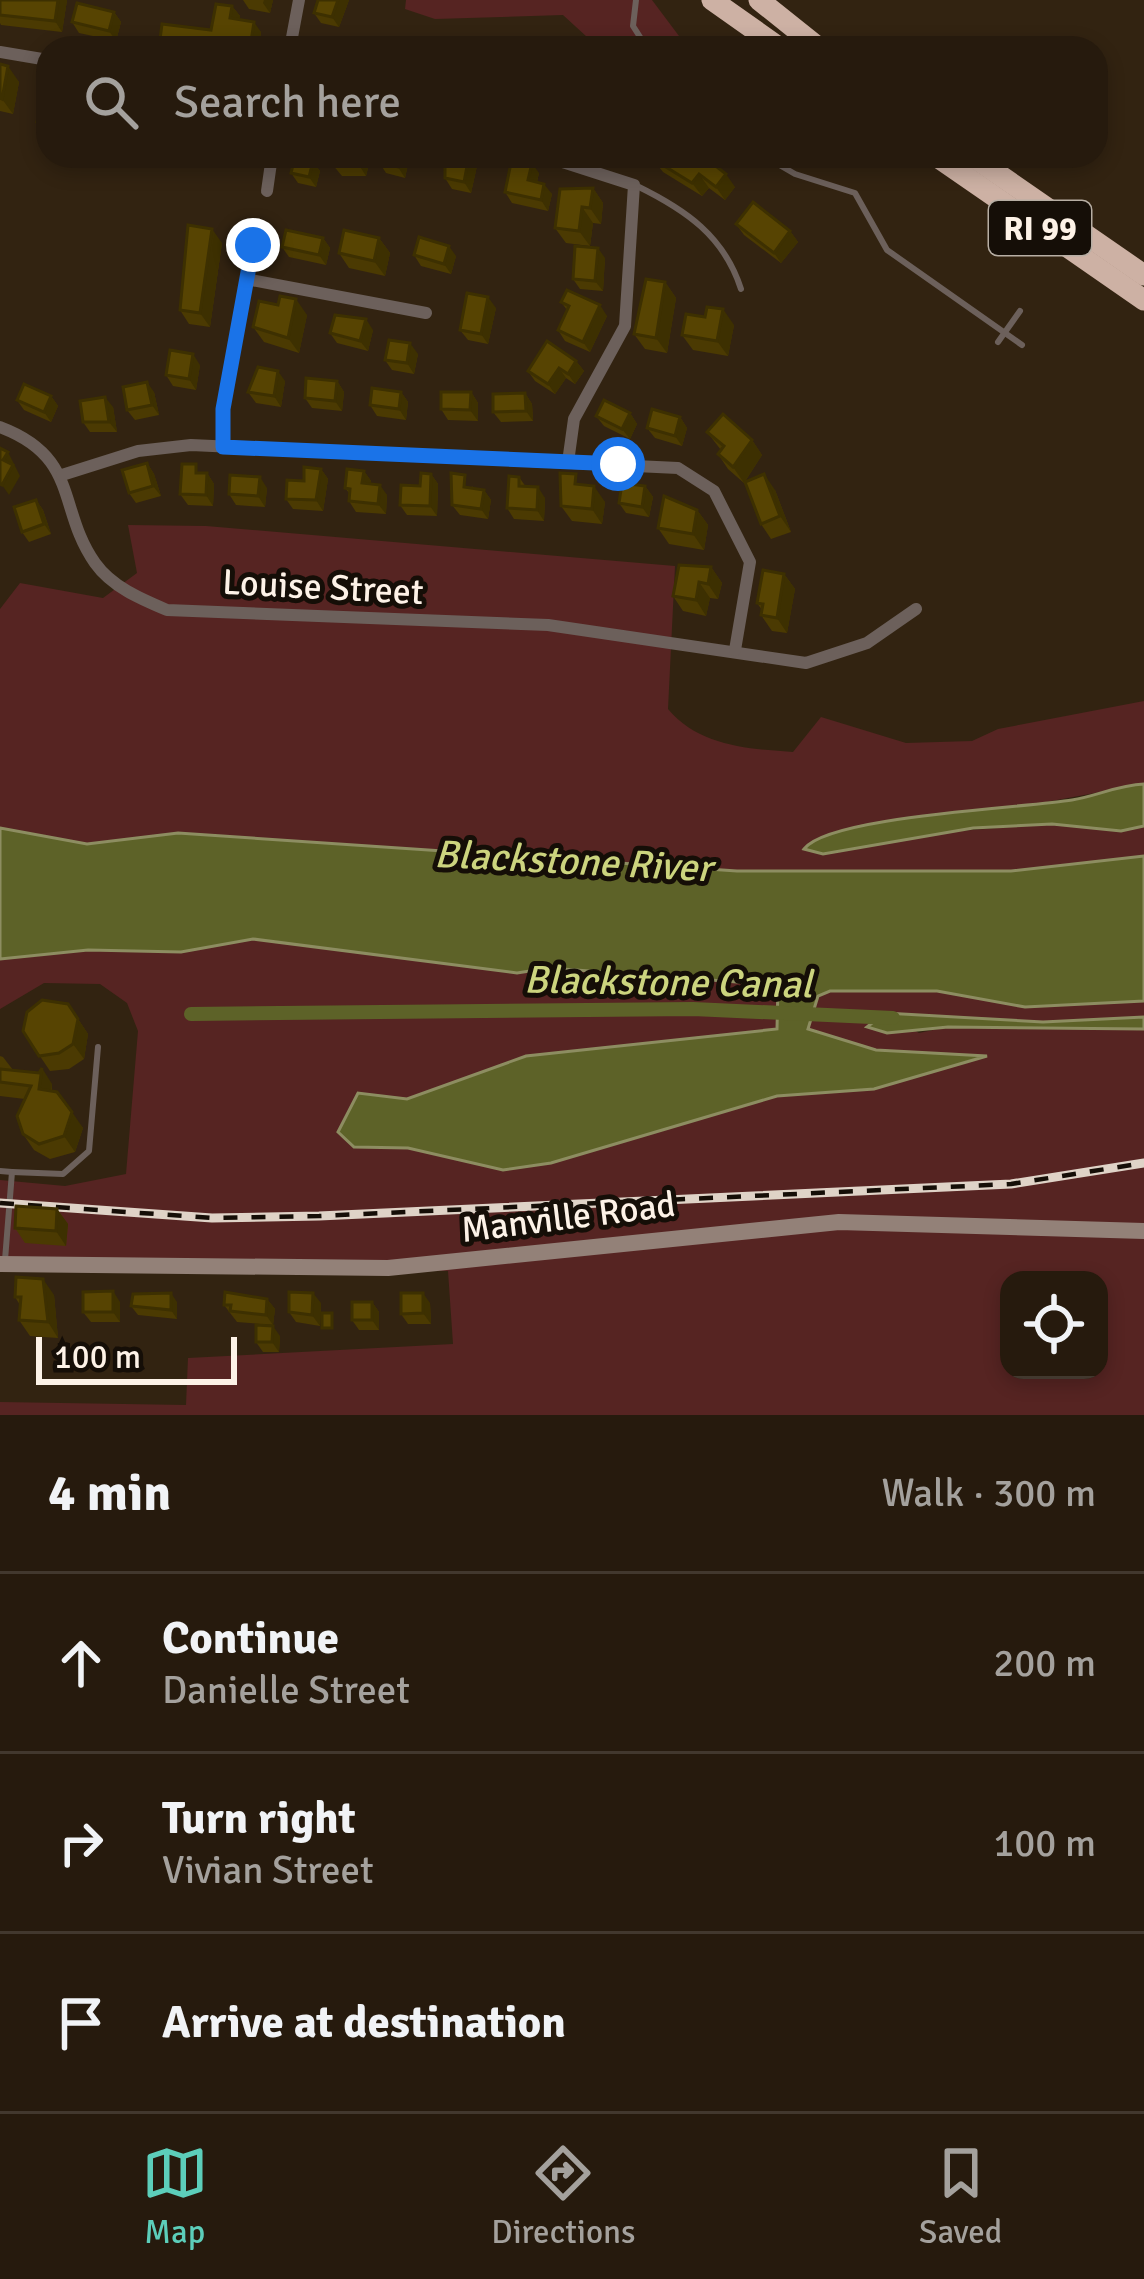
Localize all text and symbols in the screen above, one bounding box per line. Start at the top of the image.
search box [36,36,1108,168]
icon: search [78,69,144,135]
text: Search here [174,75,401,130]
road number: RI 99 [989,201,1091,255]
route end [226,218,280,272]
route start [591,437,645,491]
street label: Louise Street [221,560,425,615]
water label: Blackstone River [433,830,717,892]
water label: Blackstone Canal [523,955,815,1009]
street label: Manville Road [458,1182,678,1253]
map controls [1000,1271,1108,1379]
button: locate [1000,1271,1108,1379]
scale bar [36,1331,237,1384]
text: 100 m [54,1337,141,1378]
text: 4 min [48,1462,171,1525]
text: Walk · 300 m [882,1469,1096,1517]
text: Continue [162,1611,339,1666]
icon: ahead [48,1630,114,1696]
text: 200 m [993,1639,1096,1687]
text: Danielle Street [162,1666,410,1714]
text: Turn right [162,1791,356,1846]
icon: right [48,1810,114,1876]
text: 100 m [993,1819,1096,1867]
text: Vivian Street [162,1846,374,1894]
icon: arrive [48,1990,114,2056]
text: Arrive at destination [162,1995,566,2050]
tab: Map [142,2140,208,2253]
tab: Directions [491,2140,636,2253]
tab: Saved [919,2140,1002,2253]

